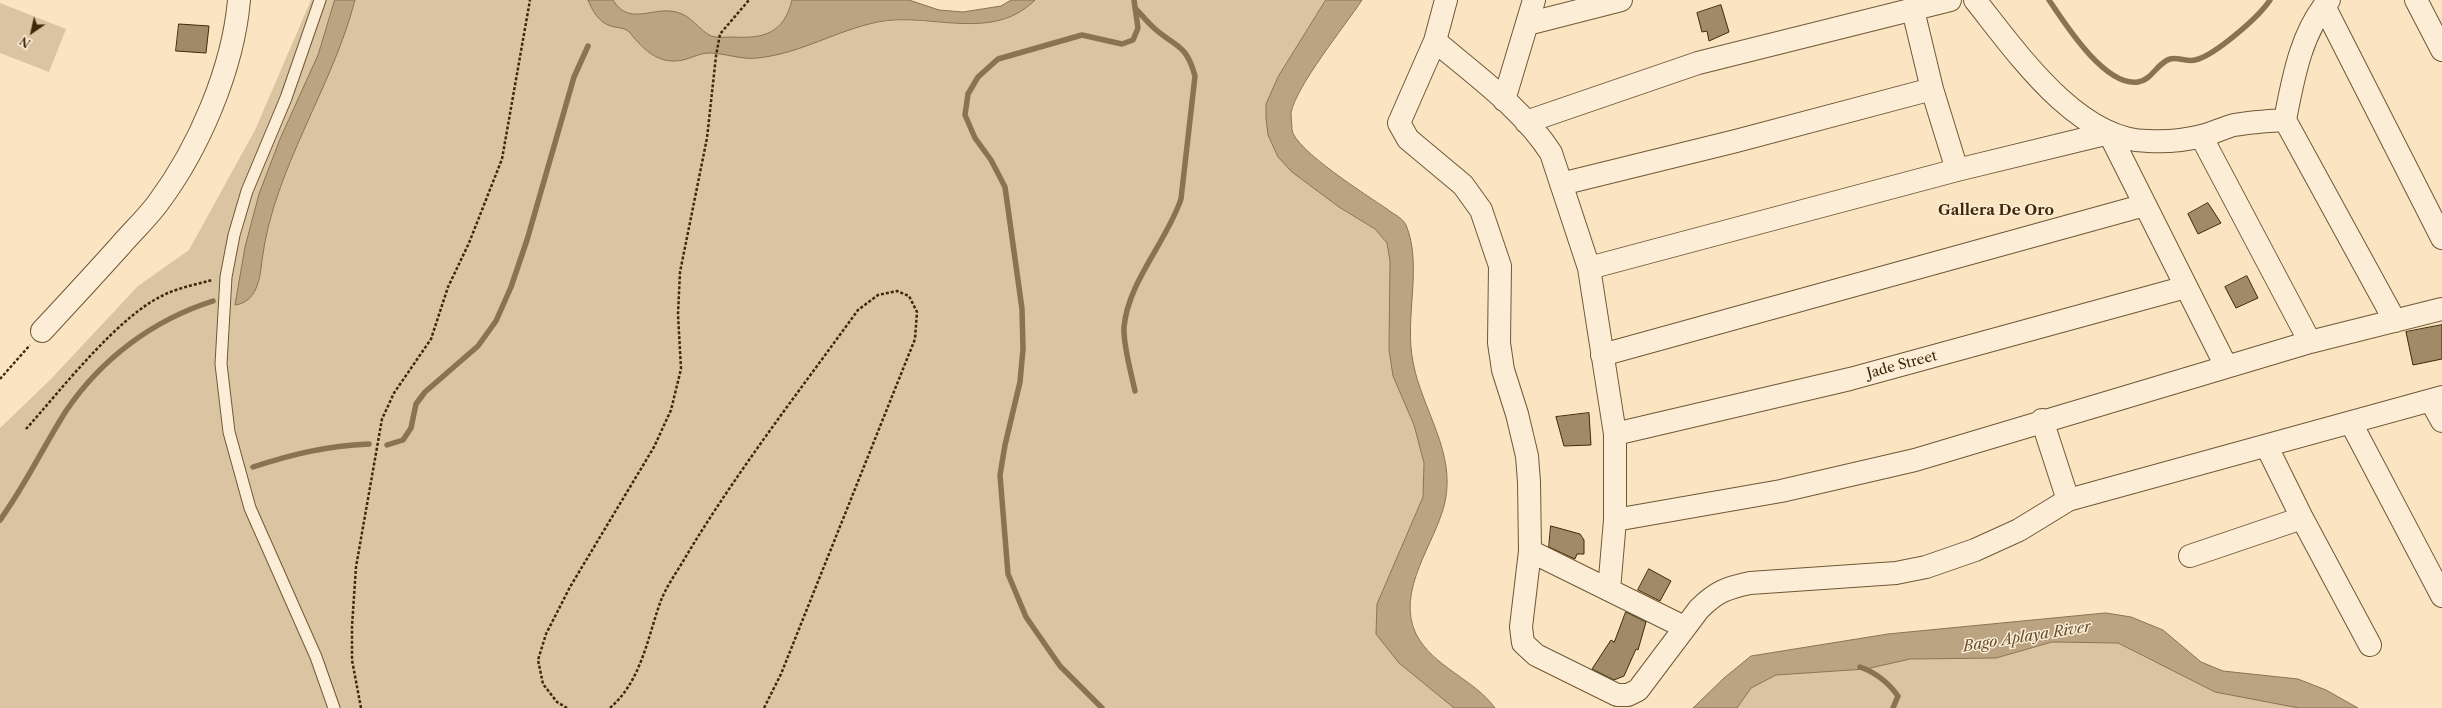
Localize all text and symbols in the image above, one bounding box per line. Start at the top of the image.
north arrow [12,12,52,52]
text: N [17,33,33,50]
district label: Gallera De Oro [1938,202,2054,220]
street label: Jade Street [1865,348,1939,382]
water label: Bago Aplaya River [1962,618,2092,656]

